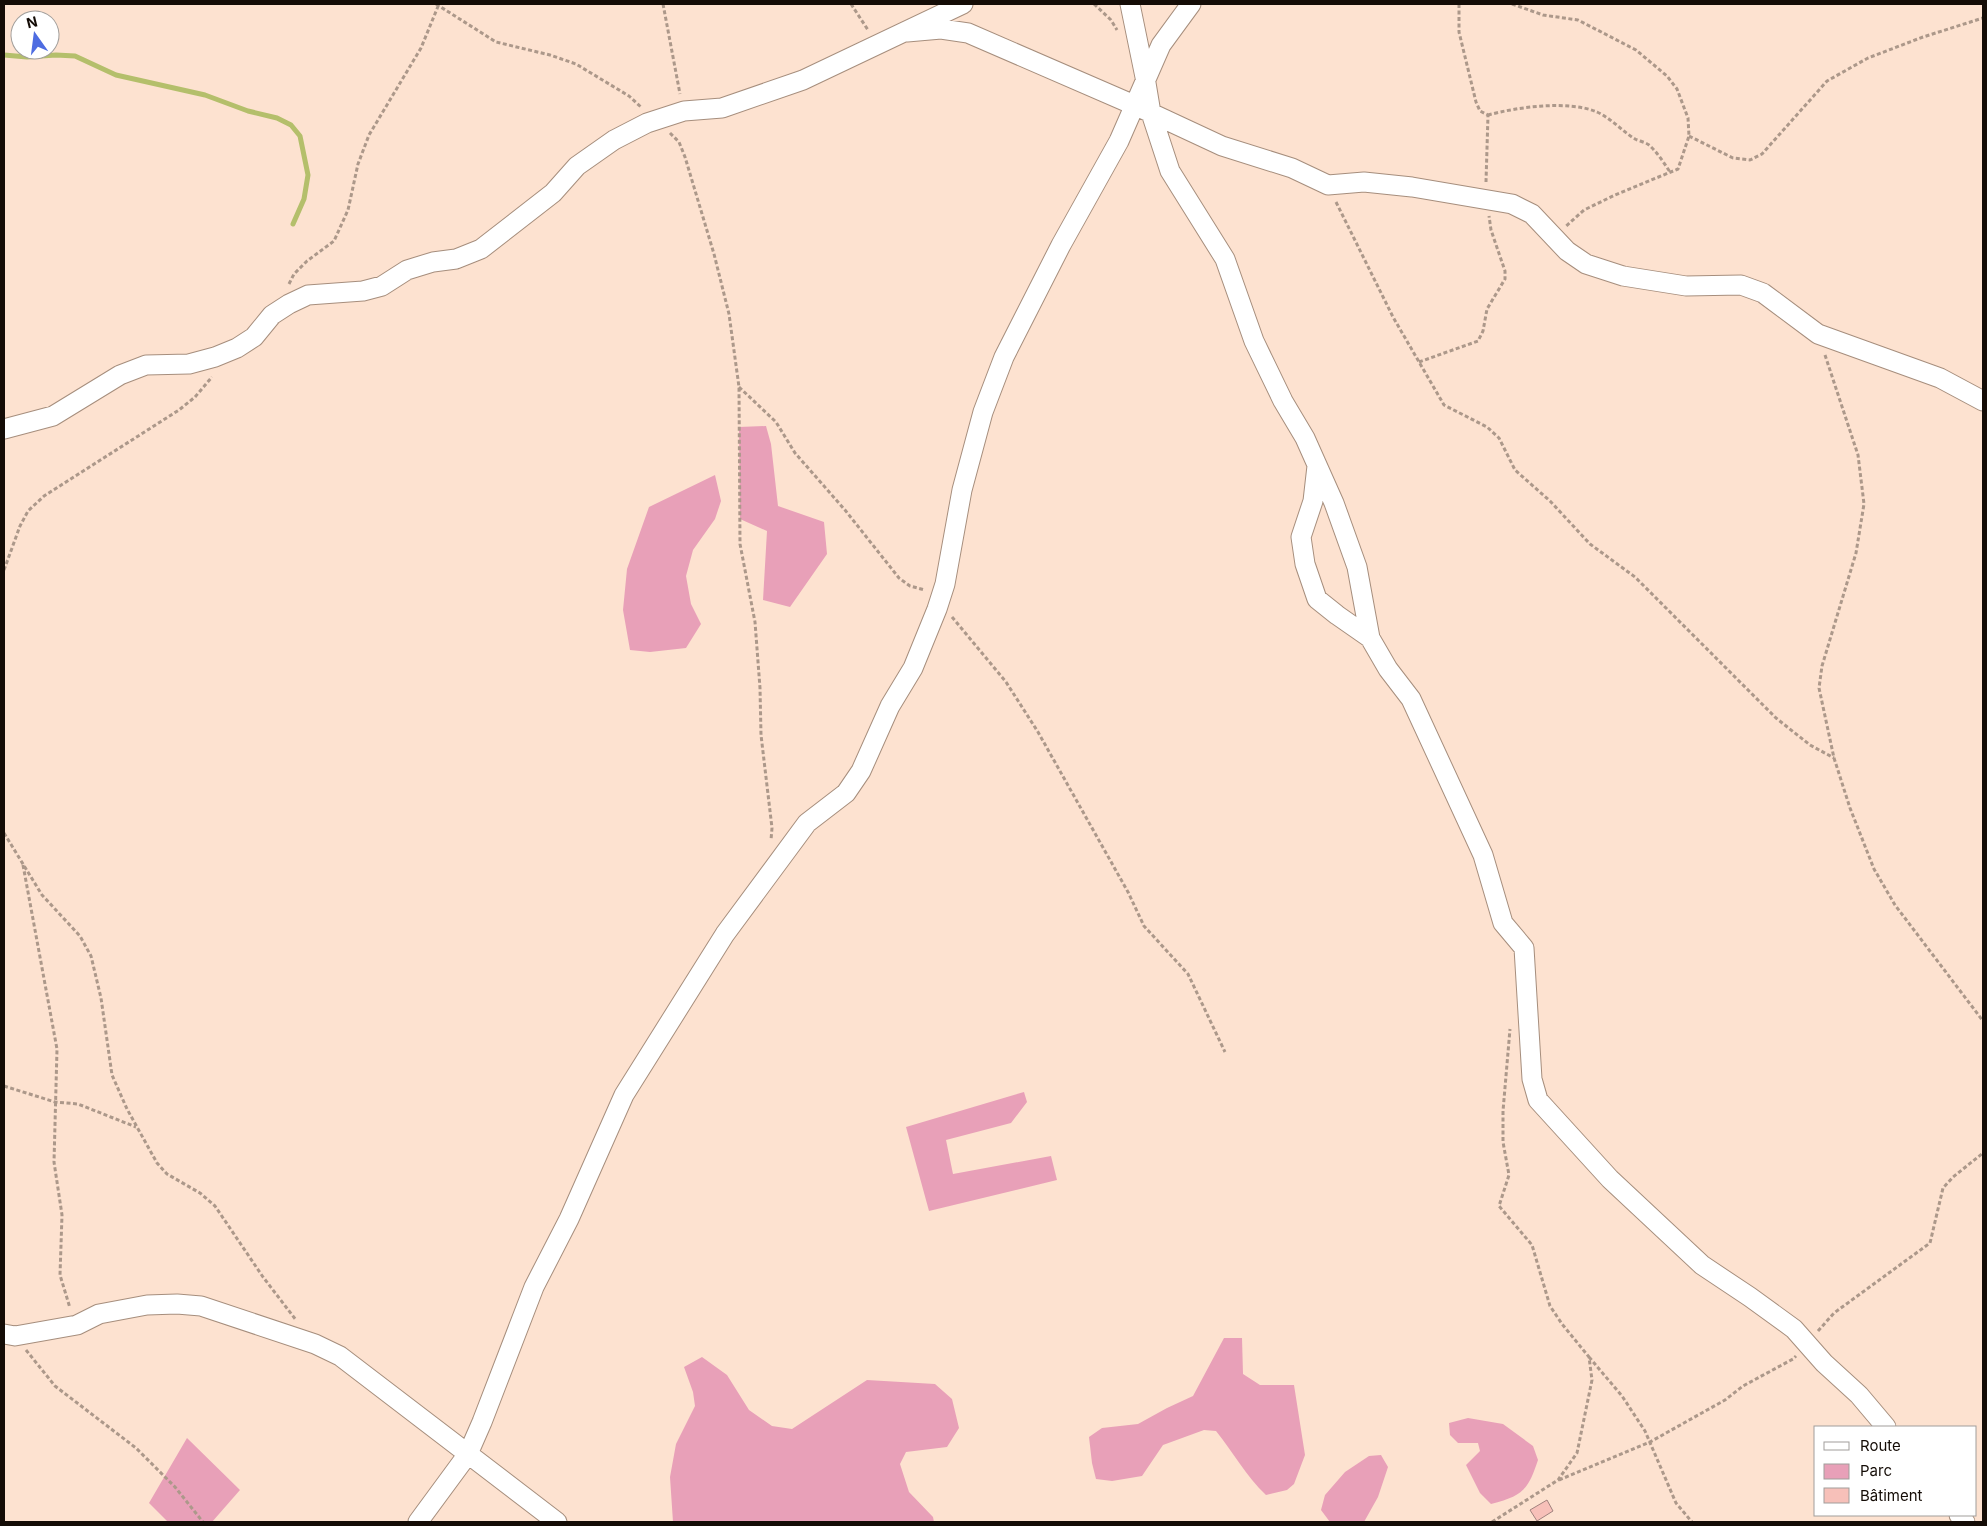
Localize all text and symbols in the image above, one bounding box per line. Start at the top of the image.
north arrow [10,10,60,60]
text: N [25,12,39,31]
legend [1814,1426,1977,1516]
text: Route [1860,1436,1901,1455]
text: Parc [1860,1461,1892,1480]
text: Bâtiment [1860,1486,1923,1505]

